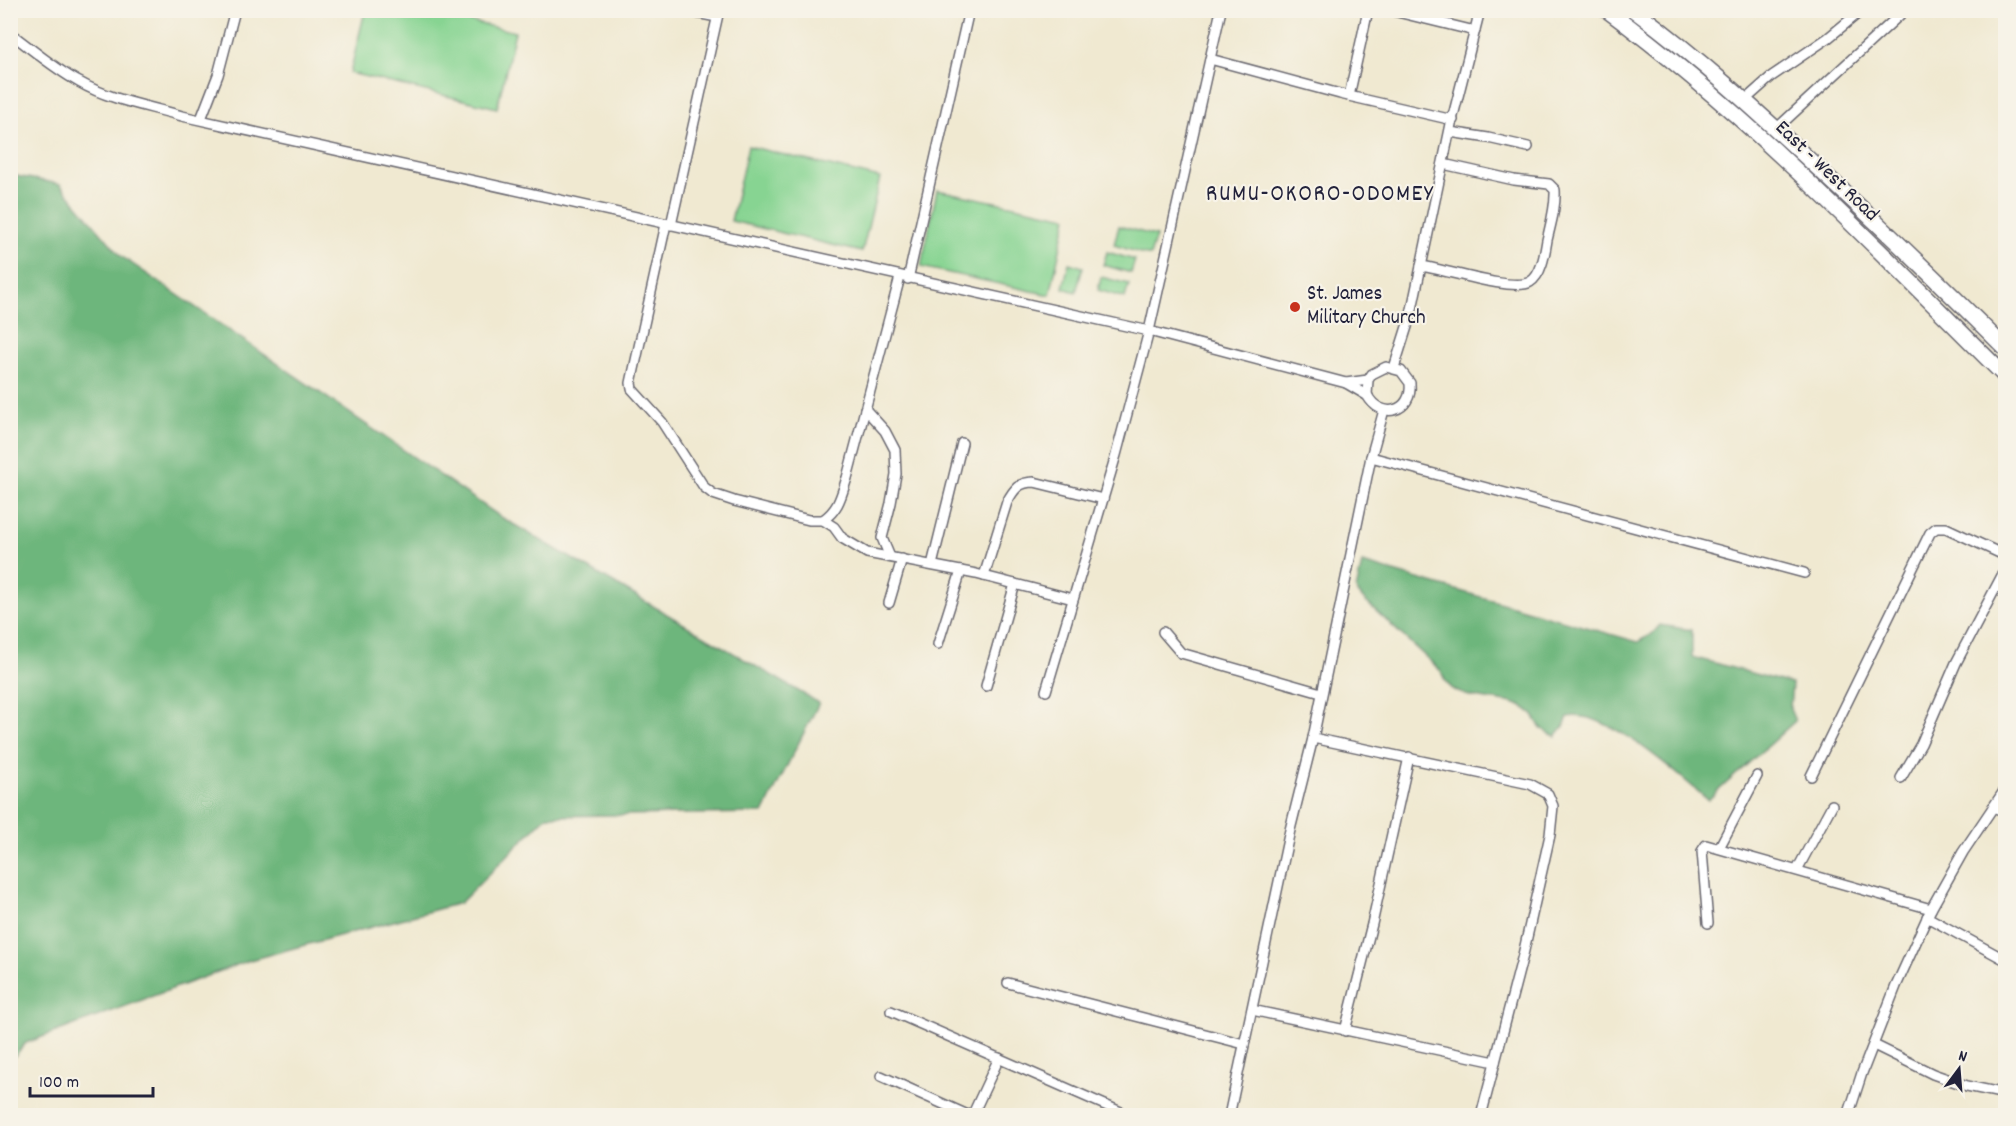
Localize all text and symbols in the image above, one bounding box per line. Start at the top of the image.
street label: East - West Road [1767,114,1885,230]
district label: RUMU-OKORO-ODOMEY [1206,178,1434,212]
place label: St. James Military Church [1307,280,1426,334]
marker: St. James Military Church [1288,300,1302,314]
north arrow [1929,1039,1989,1099]
text: N [1955,1045,1970,1069]
scale bar [30,1060,153,1098]
text: 100 m [39,1071,79,1096]

